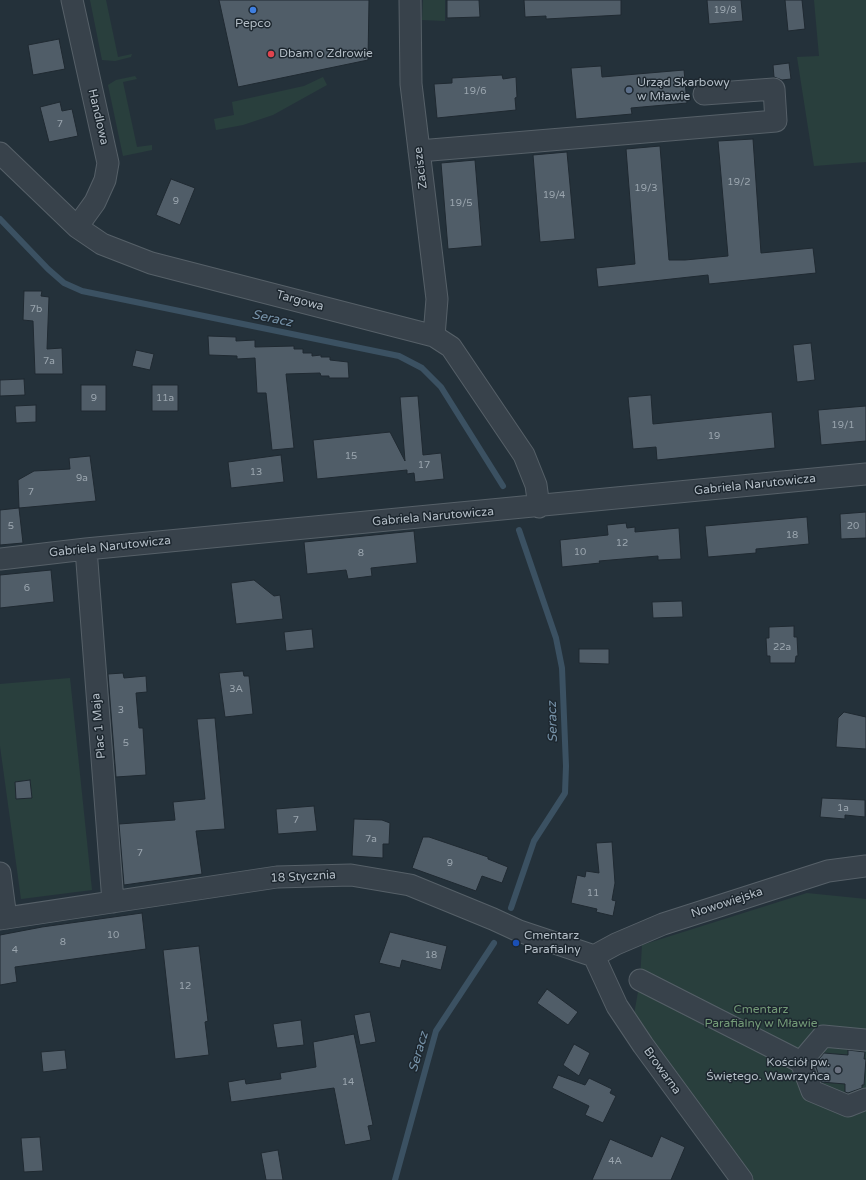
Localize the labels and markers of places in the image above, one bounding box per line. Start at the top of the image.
marker: Pepco [248,5,258,15]
place label: Pepco [235,17,271,31]
place label: Dbam o Zdrowie [279,47,373,61]
marker: Dbam o Zdrowie [266,49,276,59]
place label: Urząd Skarbowy w Mławie [637,76,730,104]
marker: Urząd Skarbowy w Mławie [624,85,634,95]
place label: Cmentarz Parafialny [524,929,581,957]
marker: Cmentarz Parafialny [511,938,521,948]
place label: Kościół pw. Świętego. Wawrzyńca [706,1056,830,1084]
marker: Kościół pw. Świętego. Wawrzyńca [833,1065,843,1075]

